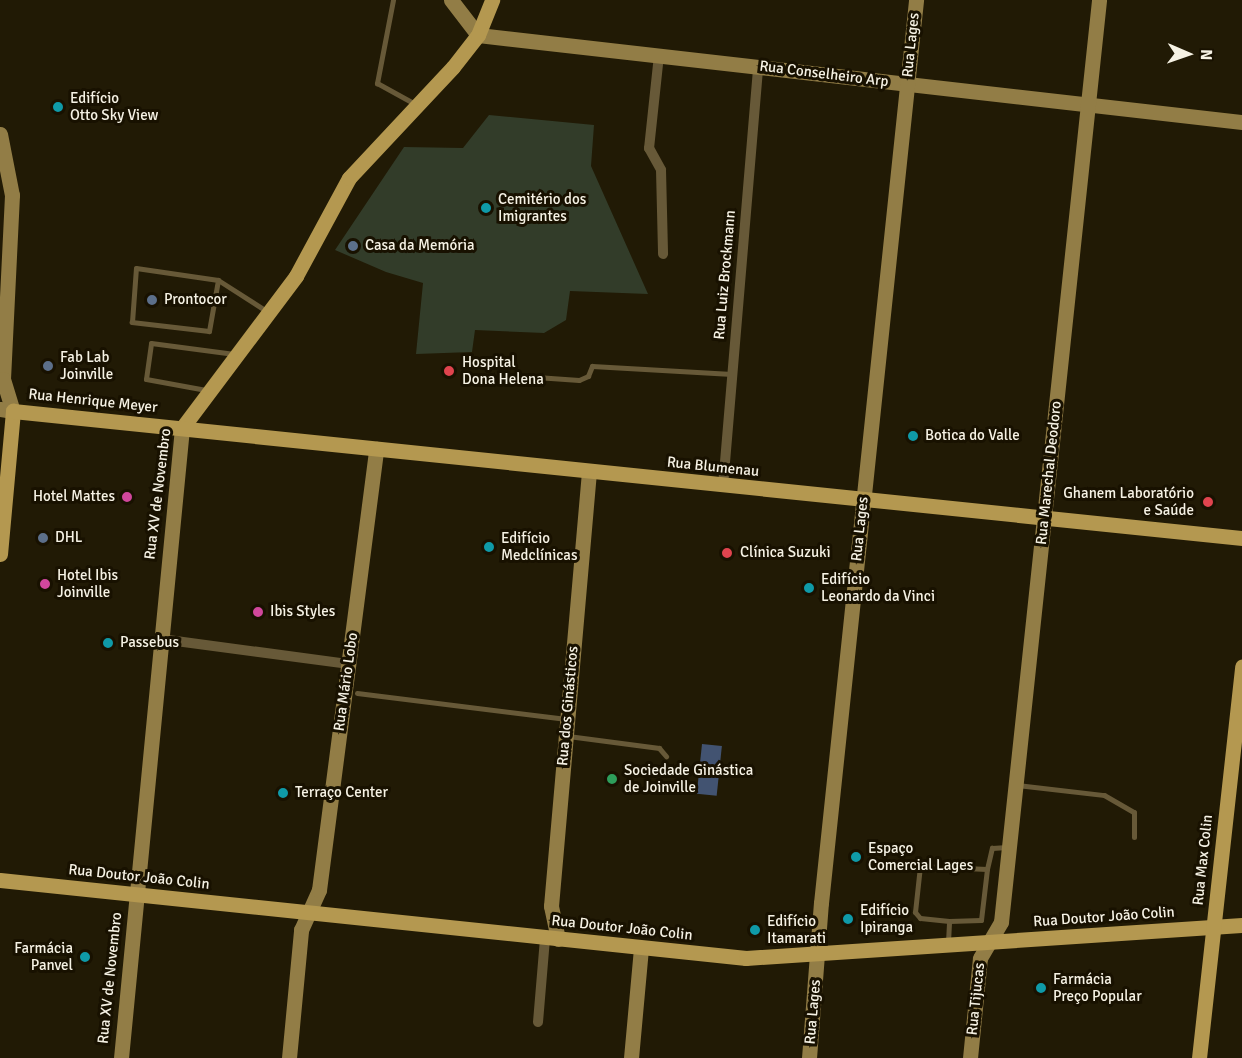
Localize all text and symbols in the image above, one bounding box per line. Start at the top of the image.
street label: Rua Lages [899,12,923,78]
north arrow [1158,24,1218,84]
text: N [1196,49,1216,61]
street label: Rua Conselheiro Arp [758,57,890,91]
place label: Edifício Otto Sky View [70,89,158,124]
marker: Edifício Otto Sky View [51,100,65,114]
place label: Cemitério dos Imigrantes [498,190,586,225]
marker: Cemitério dos Imigrantes [479,201,493,215]
street label: Rua Luiz Brockmann [710,210,740,340]
place label: Casa da Memória [365,237,475,255]
marker: Casa da Memória [346,239,360,253]
place label: Prontocor [164,291,227,309]
marker: Prontocor [145,293,159,307]
place label: Fab Lab Joinville [60,348,113,383]
place label: Hospital Dona Helena [462,353,544,388]
marker: Fab Lab Joinville [41,359,55,373]
marker: Hospital Dona Helena [440,362,458,380]
street label: Rua Henrique Meyer [28,385,158,417]
street label: Rua Marechal Deodoro [1032,400,1066,546]
street label: Rua XV de Novembro [141,427,175,561]
place label: Botica do Valle [925,427,1020,445]
marker: Botica do Valle [906,429,920,443]
street label: Rua Blumenau [666,453,760,481]
place label: Ghanem Laboratório e Saúde [1063,484,1194,519]
place label: Hotel Mattes [33,488,115,506]
marker: Hotel Mattes [120,490,134,504]
marker: Ghanem Laboratório e Saúde [1199,493,1217,511]
street label: Rua Lages [848,496,872,562]
place label: DHL [55,529,83,547]
place label: Edifício Medclínicas [501,529,578,564]
marker: DHL [36,531,50,545]
marker: Edifício Medclínicas [482,540,496,554]
marker: Clínica Suzuki [718,544,736,562]
place label: Clínica Suzuki [740,544,831,562]
place label: Hotel Ibis Joinville [57,566,118,601]
place label: Edifício Leonardo da Vinci [821,570,935,605]
marker: Hotel Ibis Joinville [38,577,52,591]
marker: Edifício Leonardo da Vinci [802,581,816,595]
place label: Ibis Styles [270,603,335,621]
marker: Ibis Styles [251,605,265,619]
street label: Rua Mário Lobo [330,632,362,732]
place label: Passebus [120,634,179,652]
marker: Passebus [101,636,115,650]
street label: Rua dos Ginásticos [554,645,582,767]
place label: Sociedade Ginástica de Joinville [624,761,753,796]
marker: Sociedade Ginástica de Joinville [605,772,619,786]
place label: Terraço Center [295,784,388,802]
marker: Terraço Center [276,786,290,800]
street label: Rua Max Colin [1189,814,1217,906]
place label: Espaço Comercial Lages [868,839,973,874]
marker: Espaço Comercial Lages [849,850,863,864]
street label: Rua Doutor João Colin [68,861,210,893]
place label: Edifício Ipiranga [860,901,913,936]
street label: Rua Doutor João Colin [1033,903,1175,931]
street label: Rua XV de Novembro [94,911,126,1045]
street label: Rua Doutor João Colin [551,912,693,944]
place label: Edifício Itamarati [767,912,826,947]
marker: Edifício Ipiranga [841,912,855,926]
marker: Edifício Itamarati [748,923,762,937]
place label: Farmácia Panvel [14,939,73,974]
marker: Farmácia Panvel [78,950,92,964]
street label: Rua Tijucas [963,962,989,1036]
place label: Farmácia Preço Popular [1053,970,1142,1005]
street label: Rua Lages [801,979,825,1045]
marker: Farmácia Preço Popular [1034,981,1048,995]

